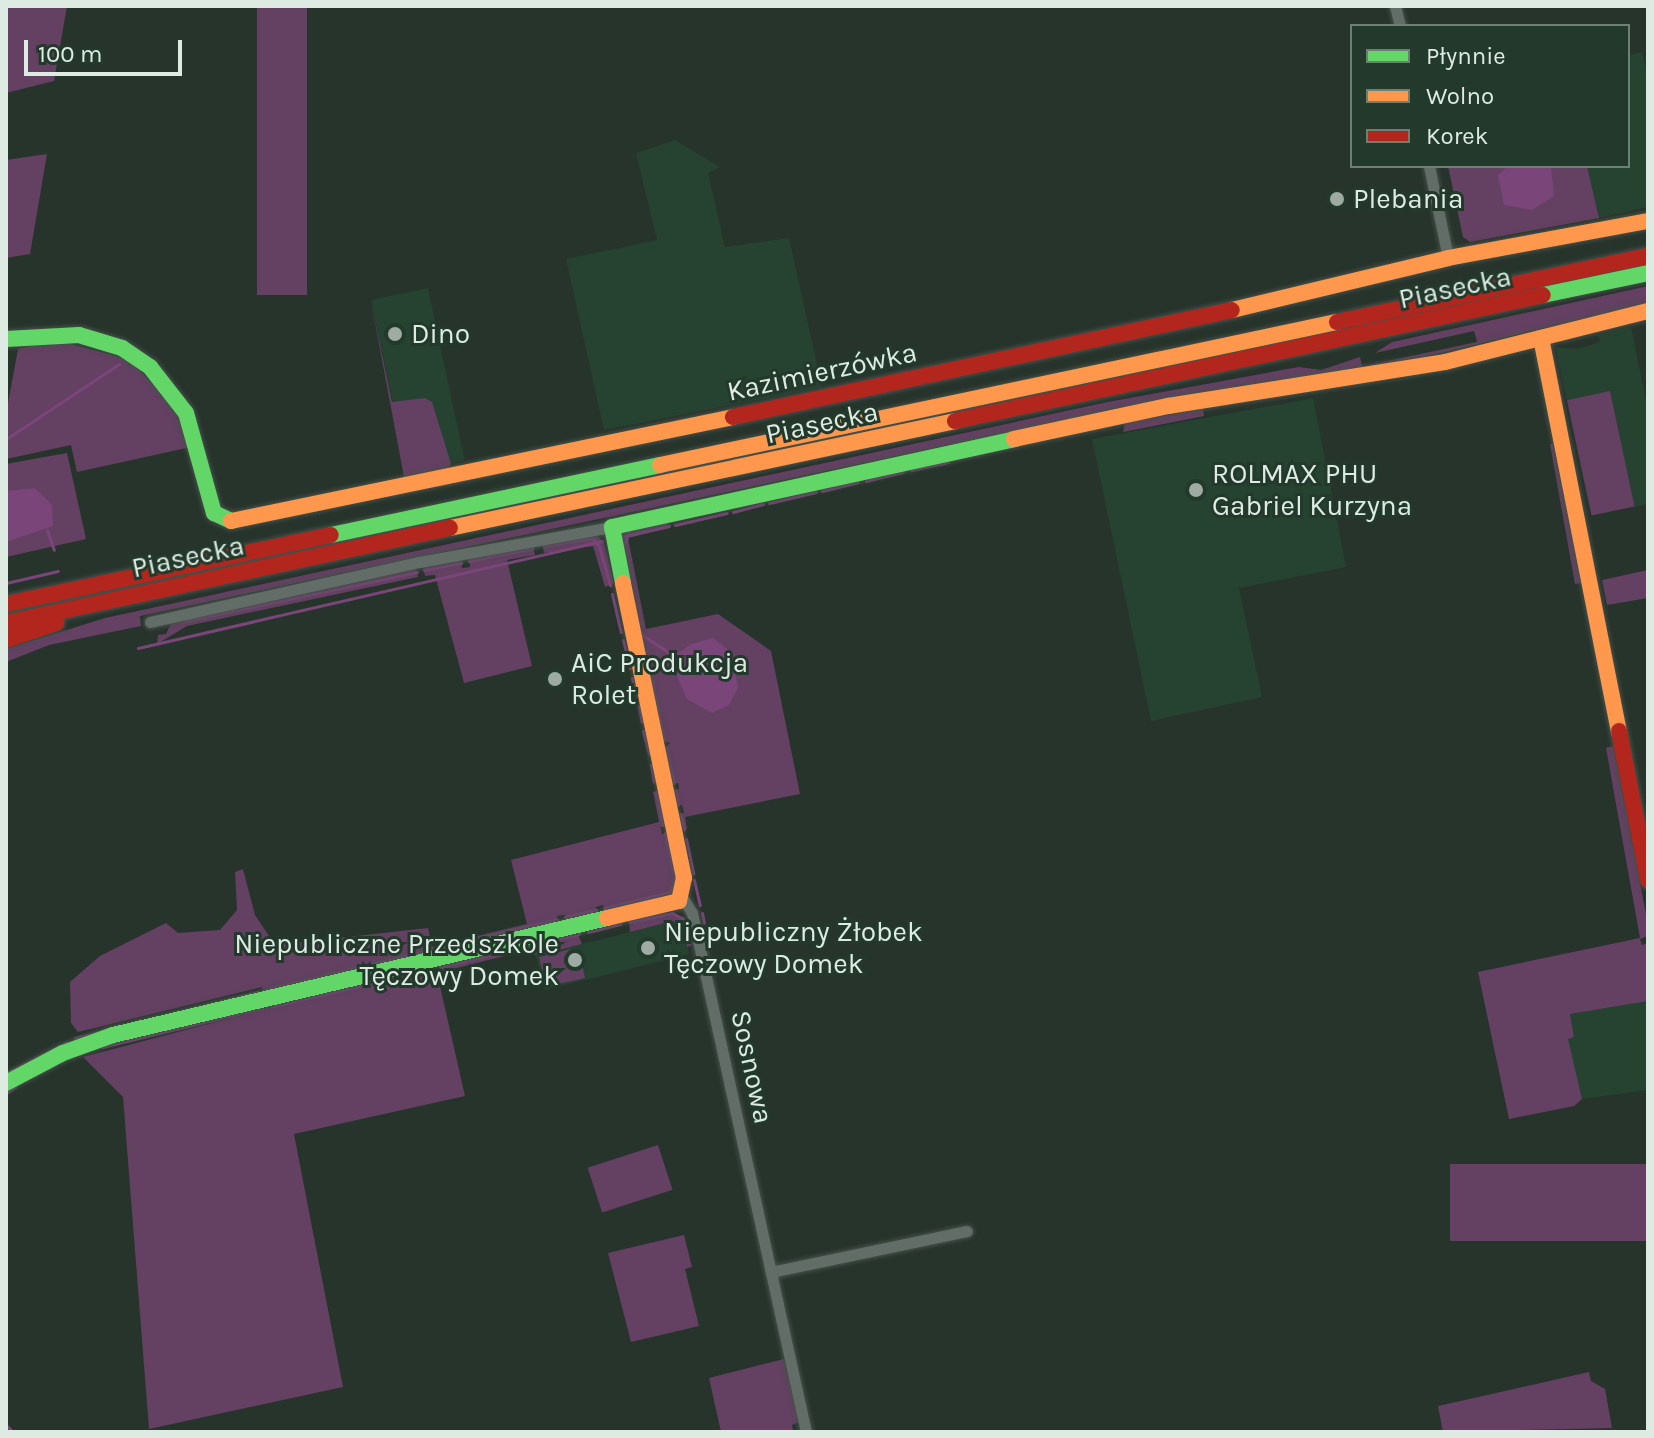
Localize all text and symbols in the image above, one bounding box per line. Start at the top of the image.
scale bar [28,24,186,74]
legend [1350,24,1630,168]
text: 100 m [38,40,103,68]
text: Płynnie [1426,42,1506,70]
text: Wolno [1426,82,1494,110]
text: Korek [1426,122,1488,150]
place label: Plebania [1353,182,1463,216]
marker: Plebania [1328,190,1346,208]
street label: Piasecka [1396,260,1514,316]
place label: Dino [411,317,470,351]
marker: Dino [386,325,404,343]
street label: Kazimierzówka [724,335,920,409]
street label: Piasecka [763,395,881,451]
place label: ROLMAX PHU Gabriel Kurzyna [1212,457,1412,523]
marker: ROLMAX PHU Gabriel Kurzyna [1187,481,1205,499]
street label: Piasecka [129,529,247,585]
place label: AiC Produkcja Rolet [571,646,748,712]
marker: AiC Produkcja Rolet [546,670,564,688]
place label: Niepubliczny Żłobek Tęczowy Domek [664,915,923,981]
place label: Niepubliczne Przedszkole Tęczowy Domek [234,927,559,993]
marker: Niepubliczny Żłobek Tęczowy Domek [639,939,657,957]
marker: Niepubliczne Przedszkole Tęczowy Domek [566,951,584,969]
street label: Sosnowa [724,1007,780,1127]

